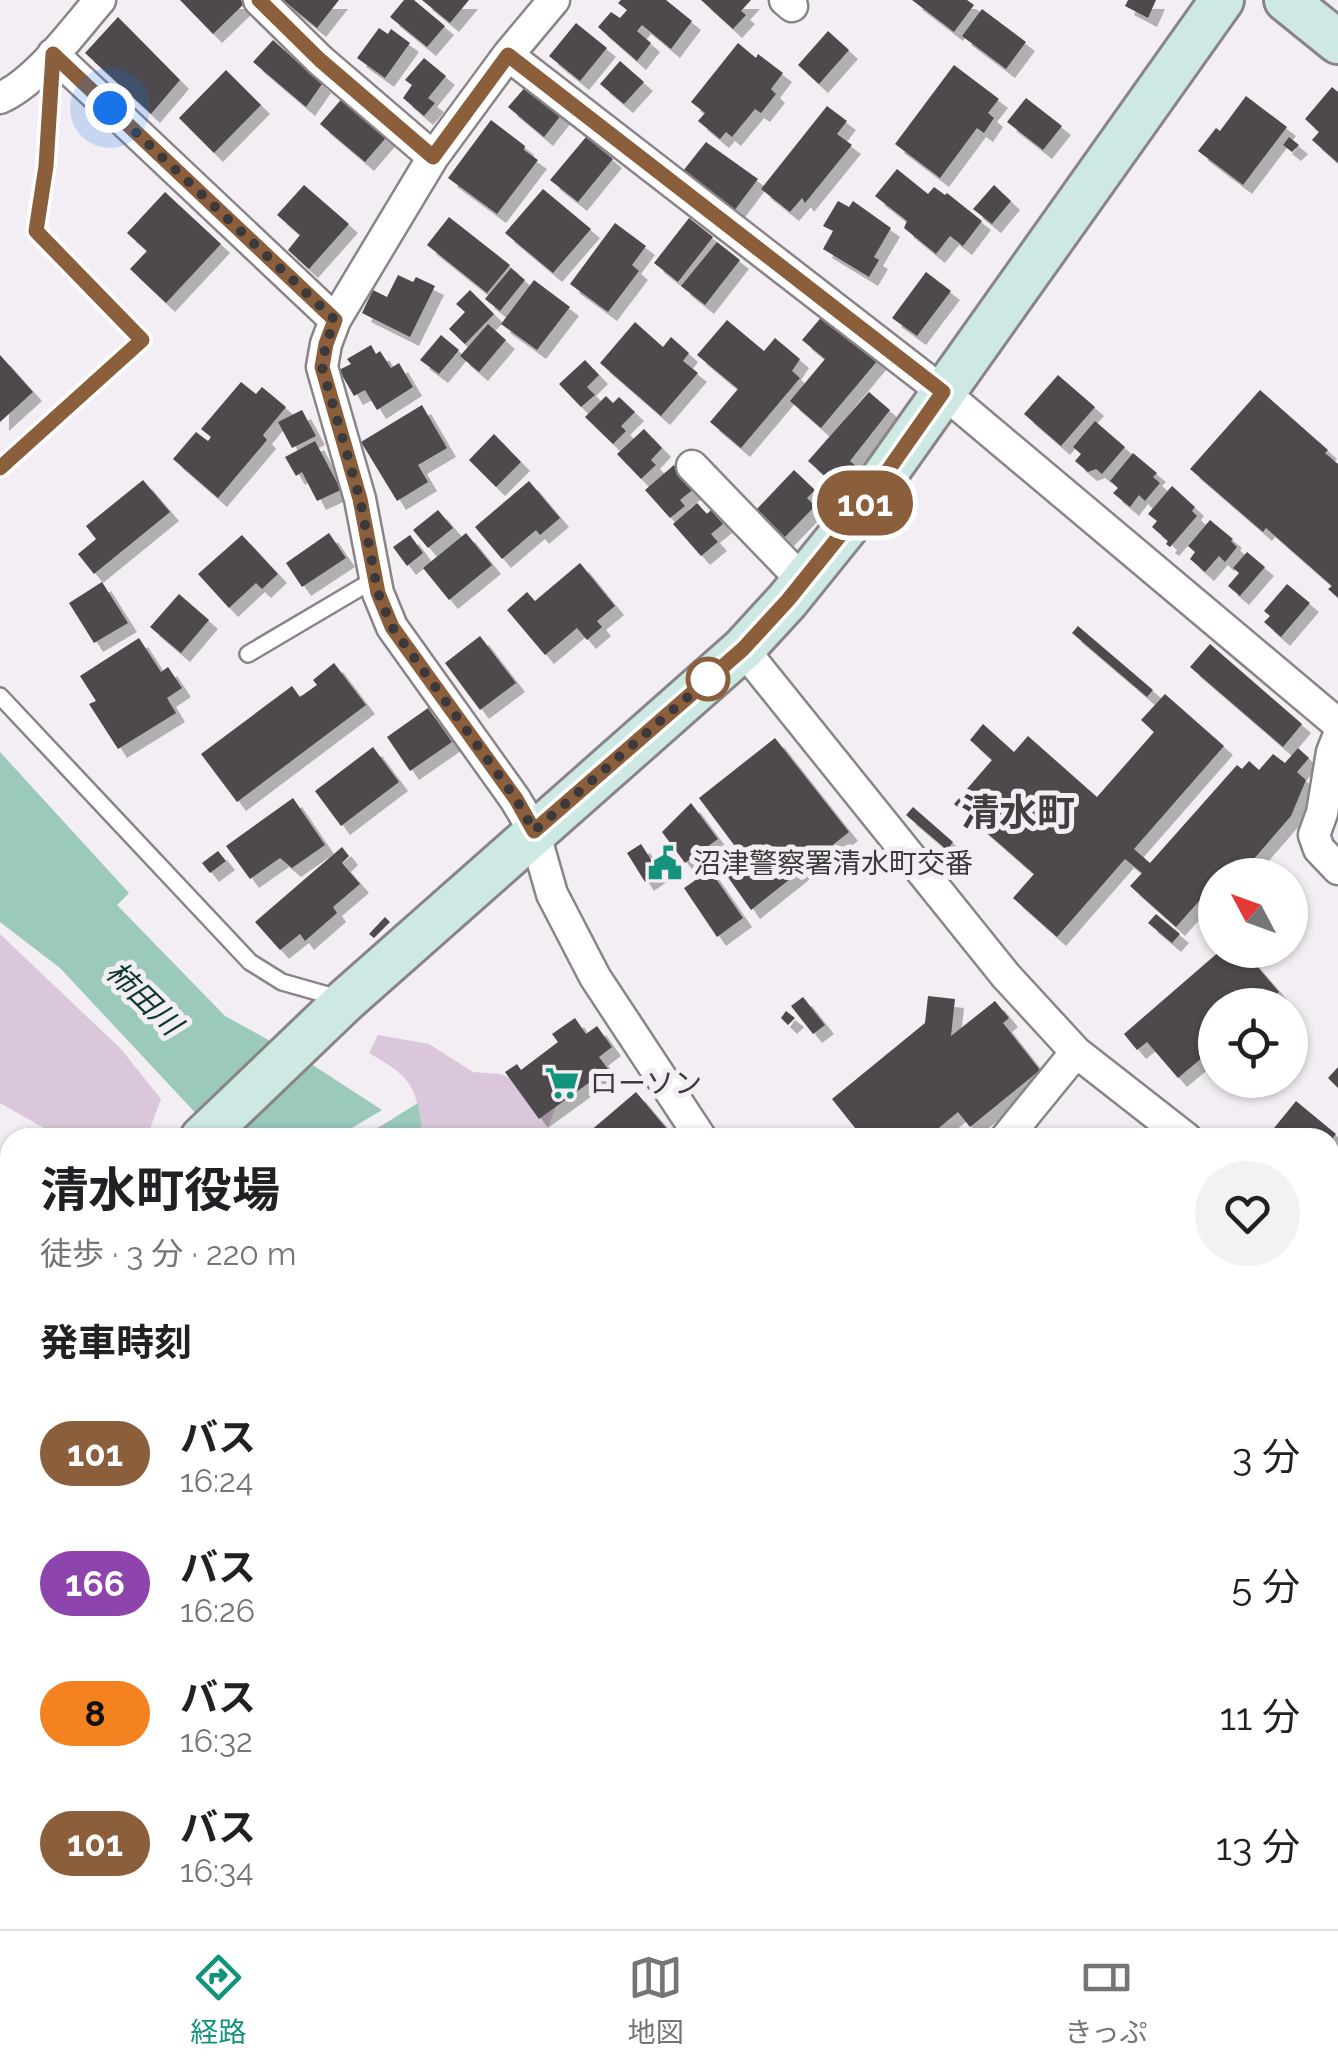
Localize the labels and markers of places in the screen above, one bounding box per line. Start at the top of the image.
unlabelled marker [687,658,729,700]
public building icon: 沼津警察署清水町交番 [646,844,684,882]
place label: 沼津警察署清水町交番 [693,847,973,880]
supermarket icon: ローソン [543,1064,581,1102]
place label: ローソン [590,1067,702,1100]

